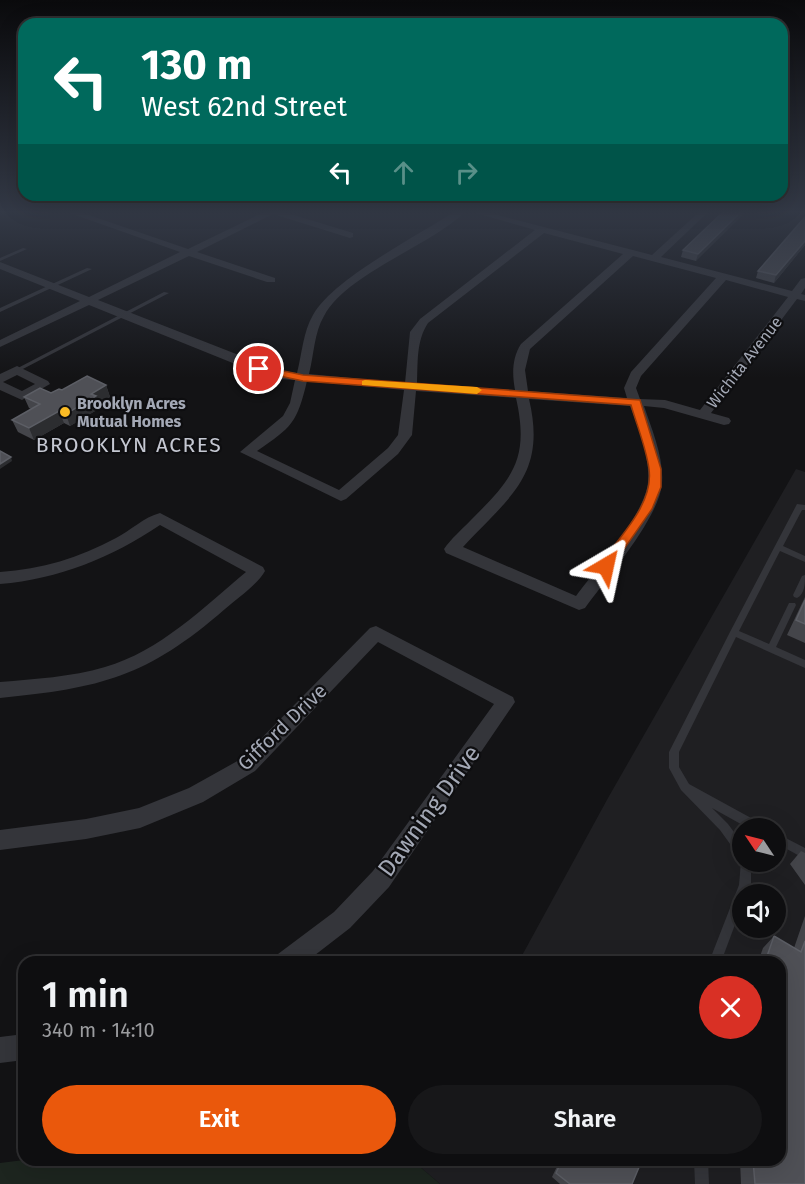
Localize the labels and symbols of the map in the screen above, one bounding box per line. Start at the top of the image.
street label: Wichita Avenue [703,313,786,412]
pin [233,343,284,394]
place label: Brooklyn Acres Mutual Homes [77,394,186,431]
marker: Brooklyn Acres Mutual Homes [58,405,72,419]
district label: BROOKLYN ACRES [36,432,222,458]
position arrow [574,534,638,598]
street label: Gifford Drive [233,679,331,775]
street label: Dawning Drive [372,740,486,882]
north arrow [732,818,786,872]

